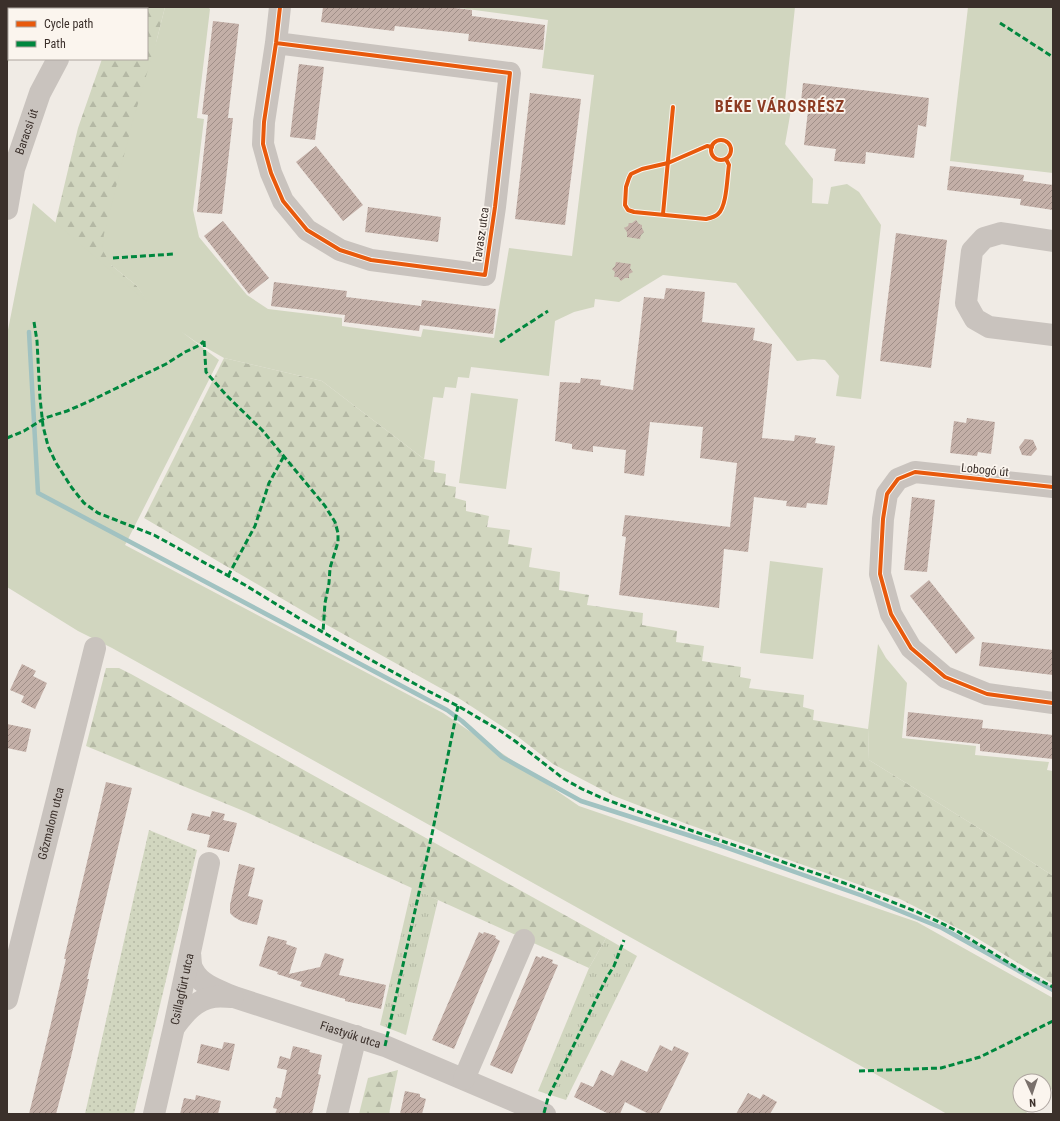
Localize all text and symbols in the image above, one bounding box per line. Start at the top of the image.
legend [8,8,148,60]
text: Cycle path [44,17,94,31]
text: Path [44,37,66,51]
district label: BÉKE VÁROSRÉSZ [715,97,845,116]
street label: Baracsi út [12,107,41,156]
street label: Tavasz utca [470,206,492,264]
street label: Lobogó út [961,461,1010,480]
street label: Gőzmalom utca [35,785,67,861]
street label: Csillagfürt utca [168,952,197,1026]
street label: Fiastyúk utca [318,1018,383,1051]
north arrow [1012,1073,1052,1113]
text: N [1029,1096,1036,1109]

